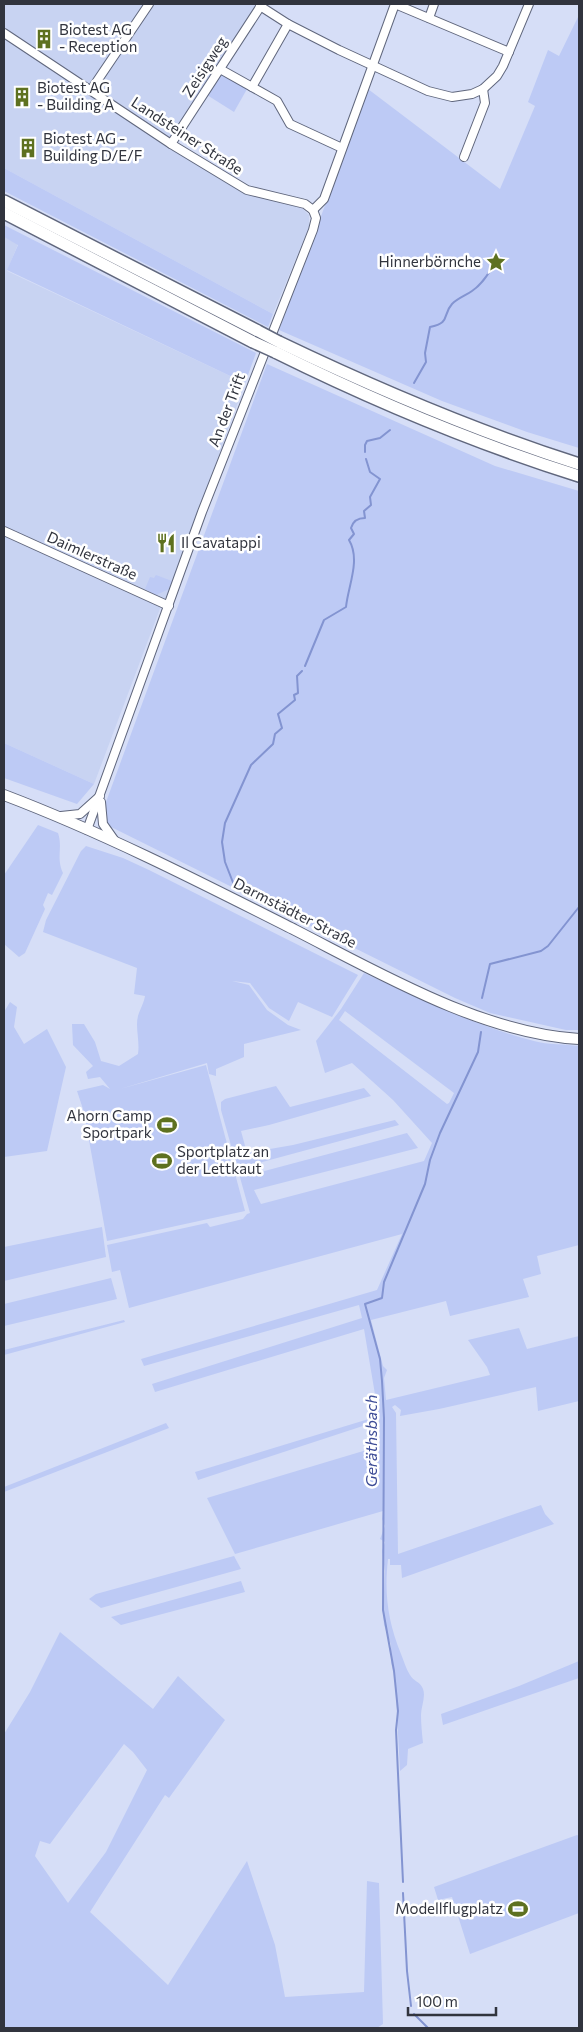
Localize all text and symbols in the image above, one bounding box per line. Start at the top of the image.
place label: Biotest AG - Reception [59,20,137,55]
building icon: Biotest AG - Reception [33,28,55,50]
street label: Zeisigweg [178,33,230,100]
place label: Biotest AG - Building A [37,78,114,113]
building icon: Biotest AG - Building A [11,86,33,108]
street label: Landsteiner Straße [128,92,247,178]
place label: Biotest AG - Building D/E/F [43,129,142,164]
building icon: Biotest AG - Building D/E/F [17,137,39,159]
place icon: Hinnerbörnche [485,251,507,273]
place label: Hinnerbörnche [378,252,481,270]
street label: An der Trift [204,370,248,449]
street label: Daimlerstraße [44,527,140,583]
restaurant icon: Il Cavatappi [155,532,177,554]
place label: Il Cavatappi [181,533,261,551]
street label: Darmstädter Straße [231,873,360,951]
place label: Ahorn Camp Sportpark [67,1106,152,1141]
sports icon: Ahorn Camp Sportpark [156,1114,178,1136]
place label: Sportplatz an der Lettkaut [177,1142,269,1177]
sports icon: Sportplatz an der Lettkaut [151,1150,173,1172]
water label: Geräthsbach [361,1395,380,1487]
sports icon: Modellflugplatz [507,1898,529,1920]
place label: Modellflugplatz [395,1899,503,1917]
scale bar [408,1984,496,2016]
text: 100 m [416,1992,458,2010]

